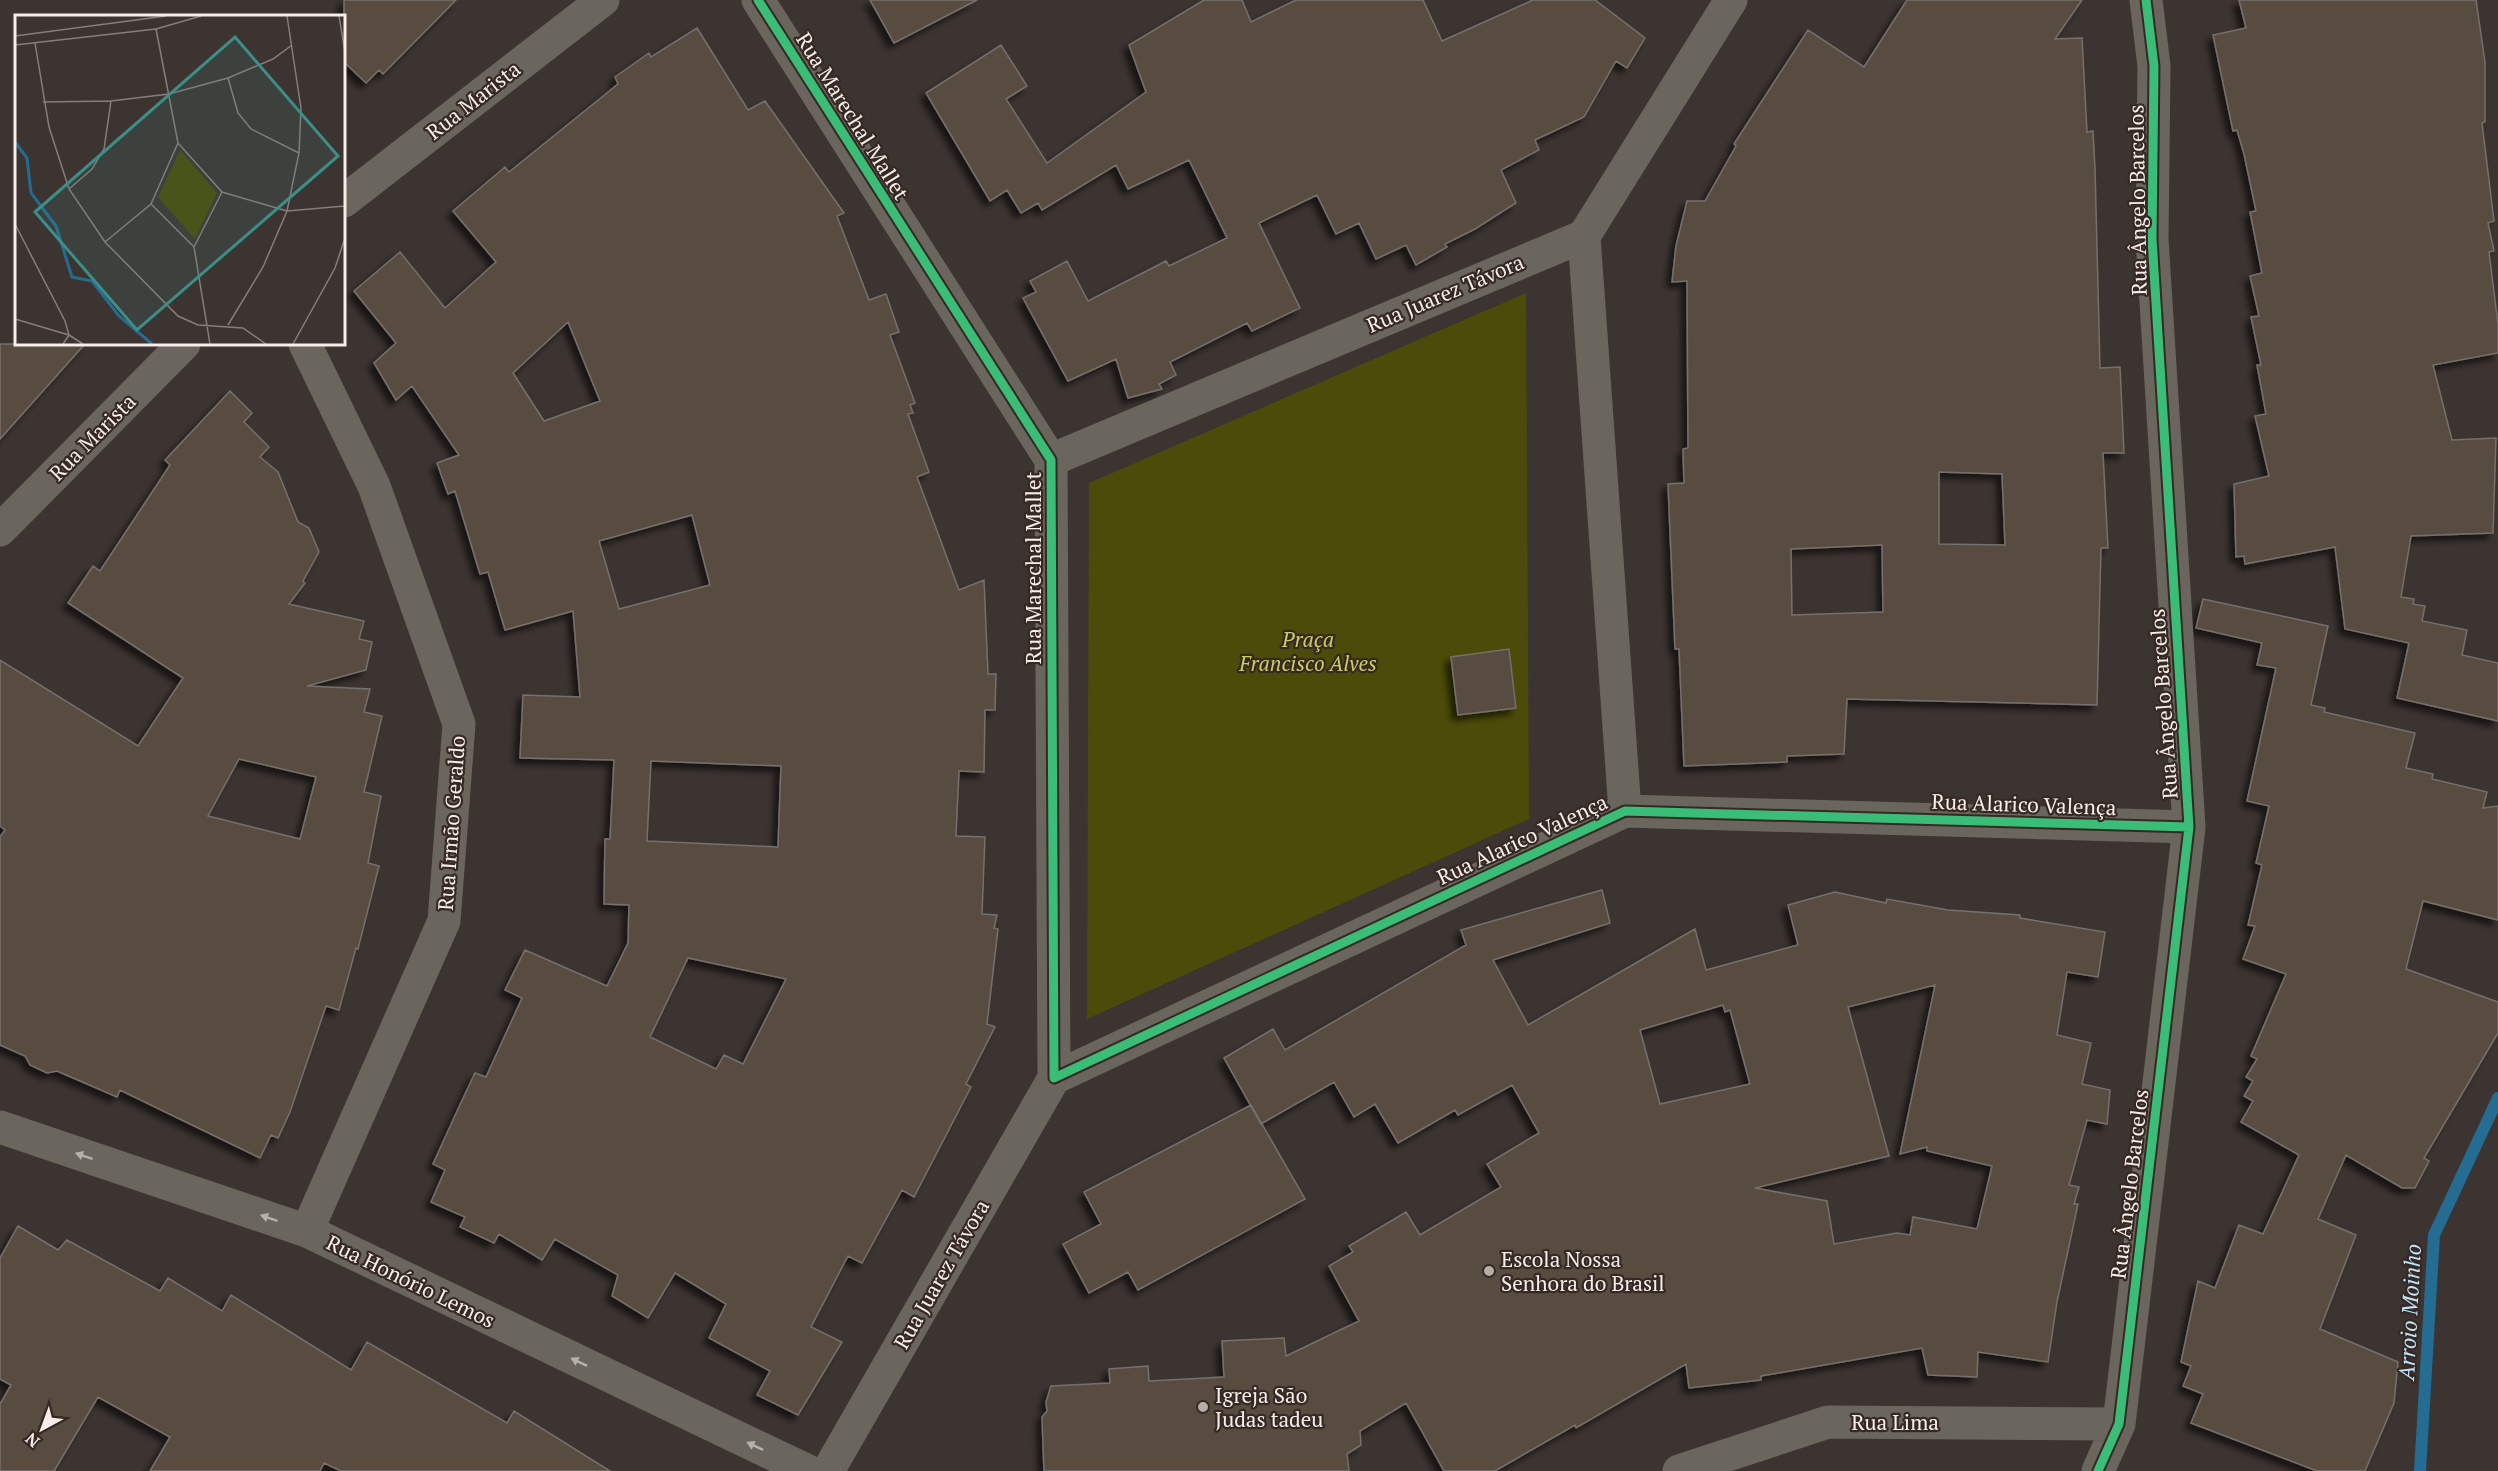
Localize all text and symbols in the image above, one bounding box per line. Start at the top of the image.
inset map [15,15,345,345]
street label: Rua Marechal Mallet [790,27,916,205]
street label: Rua Marista [420,54,526,145]
street label: Rua Ângelo Barcelos [2121,104,2153,296]
street label: Rua Juarez Távora [1362,247,1528,339]
street label: Rua Marista [43,387,142,486]
street label: Rua Marechal Mallet [1019,472,1047,664]
street label: Rua Ângelo Barcelos [2142,608,2184,800]
park label: Praça Francisco Alves [1238,625,1377,677]
street label: Rua Irmão Geraldo [431,735,471,911]
street label: Rua Alarico Valença [1432,787,1612,891]
street label: Rua Alarico Valença [1931,787,2117,821]
street label: Rua Ângelo Barcelos [2103,1088,2155,1280]
one-way arrow [75,1150,93,1160]
street label: Rua Juarez Távora [887,1194,995,1354]
one-way arrow [260,1213,278,1223]
street label: Rua Honório Lemos [322,1228,500,1334]
water label: Arroio Moinho [2391,1243,2427,1383]
place label: Escola Nossa Senhora do Brasil [1501,1245,1665,1297]
marker: Escola Nossa Senhora do Brasil [1482,1264,1496,1278]
one-way arrow [571,1357,588,1366]
place label: Igreja São Judas tadeu [1215,1381,1323,1433]
north arrow [12,1399,72,1459]
marker: Igreja São Judas tadeu [1196,1400,1210,1414]
street label: Rua Lima [1851,1408,1939,1436]
text: N [20,1428,44,1453]
one-way arrow [747,1441,764,1450]

